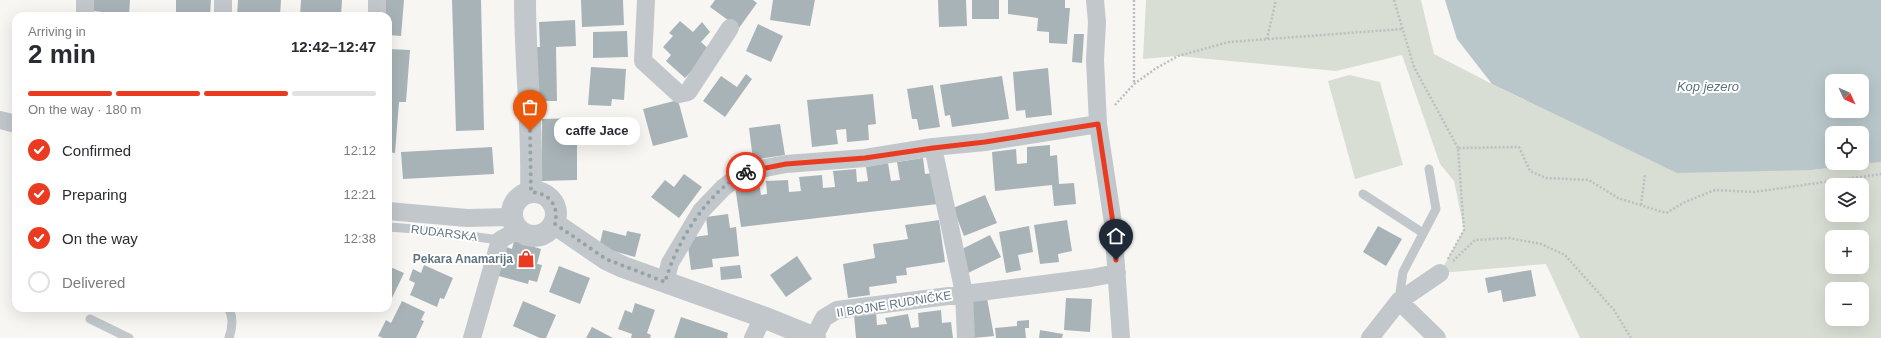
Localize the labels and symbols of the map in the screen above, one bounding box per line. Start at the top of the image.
north arrow [1825,74,1869,118]
water label: Kop jezero [1677,79,1739,94]
pin [513,90,547,131]
callout: caffe Jace [554,117,640,145]
courier [726,152,766,192]
pin [1099,219,1133,260]
street label: RUDARSKA [410,222,478,244]
shop icon: Pekara Anamarija [516,249,536,269]
place label: Pekara Anamarija [413,252,513,266]
street label: II BOJNE RUDNIČKE [835,287,952,320]

